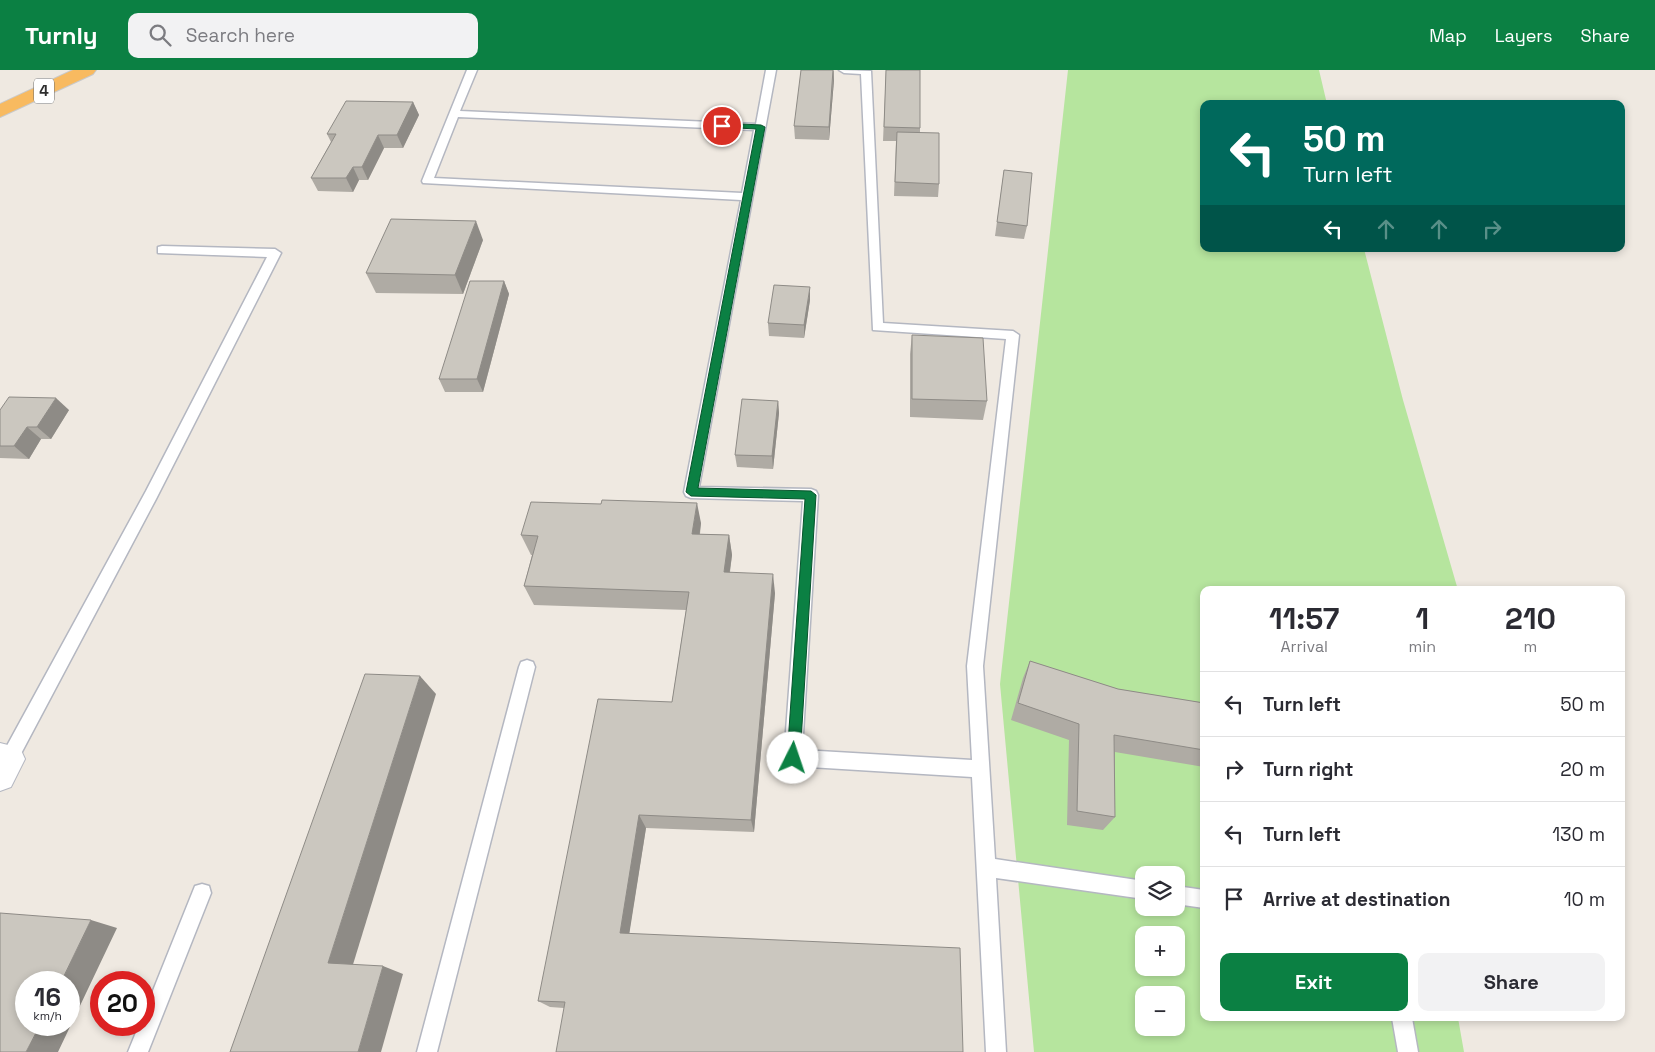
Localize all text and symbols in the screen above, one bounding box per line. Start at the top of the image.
search box [128,13,478,58]
text: Turnly [25,20,98,51]
icon: search [146,21,174,49]
text: Search here [186,23,295,48]
text: Map [1429,24,1467,47]
text: Layers [1495,24,1552,47]
text: Share [1580,24,1630,47]
road number: 4 [34,78,54,104]
pin [701,105,743,147]
icon: arrive [708,112,736,140]
text: 50 m [1303,117,1385,161]
icon: left [1220,120,1285,185]
text: Turn left [1303,160,1393,188]
icon: left [1319,215,1347,243]
icon: ahead [1372,215,1400,243]
icon: ahead [1425,215,1453,243]
icon: right [1478,215,1506,243]
text: 11:57 [1269,599,1339,638]
text: 1 [1415,599,1429,638]
text: 210 [1505,599,1556,638]
text: Arrival [1280,636,1328,657]
text: min [1408,636,1436,657]
text: m [1524,636,1537,657]
icon: left [1220,690,1248,718]
text: Turn left [1263,692,1341,717]
text: 50 m [1560,692,1605,717]
position arrow [766,731,818,783]
icon: right [1220,755,1248,783]
text: Turn right [1263,757,1353,782]
text: 20 m [1560,757,1605,782]
icon: left [1220,820,1248,848]
text: Turn left [1263,822,1341,847]
text: 130 m [1552,822,1605,847]
map controls [1135,866,1185,1036]
button: layers [1135,866,1185,916]
icon: arrive [1220,885,1248,913]
text: Arrive at destination [1263,887,1451,912]
text: 10 m [1564,887,1605,912]
button: + [1135,926,1185,976]
button: Exit [1220,953,1408,1011]
button: Share [1418,953,1605,1011]
speed limit sign: 20 [90,971,155,1036]
text: 16 [34,981,61,1013]
button: − [1135,986,1185,1036]
text: km/h [33,1008,62,1024]

